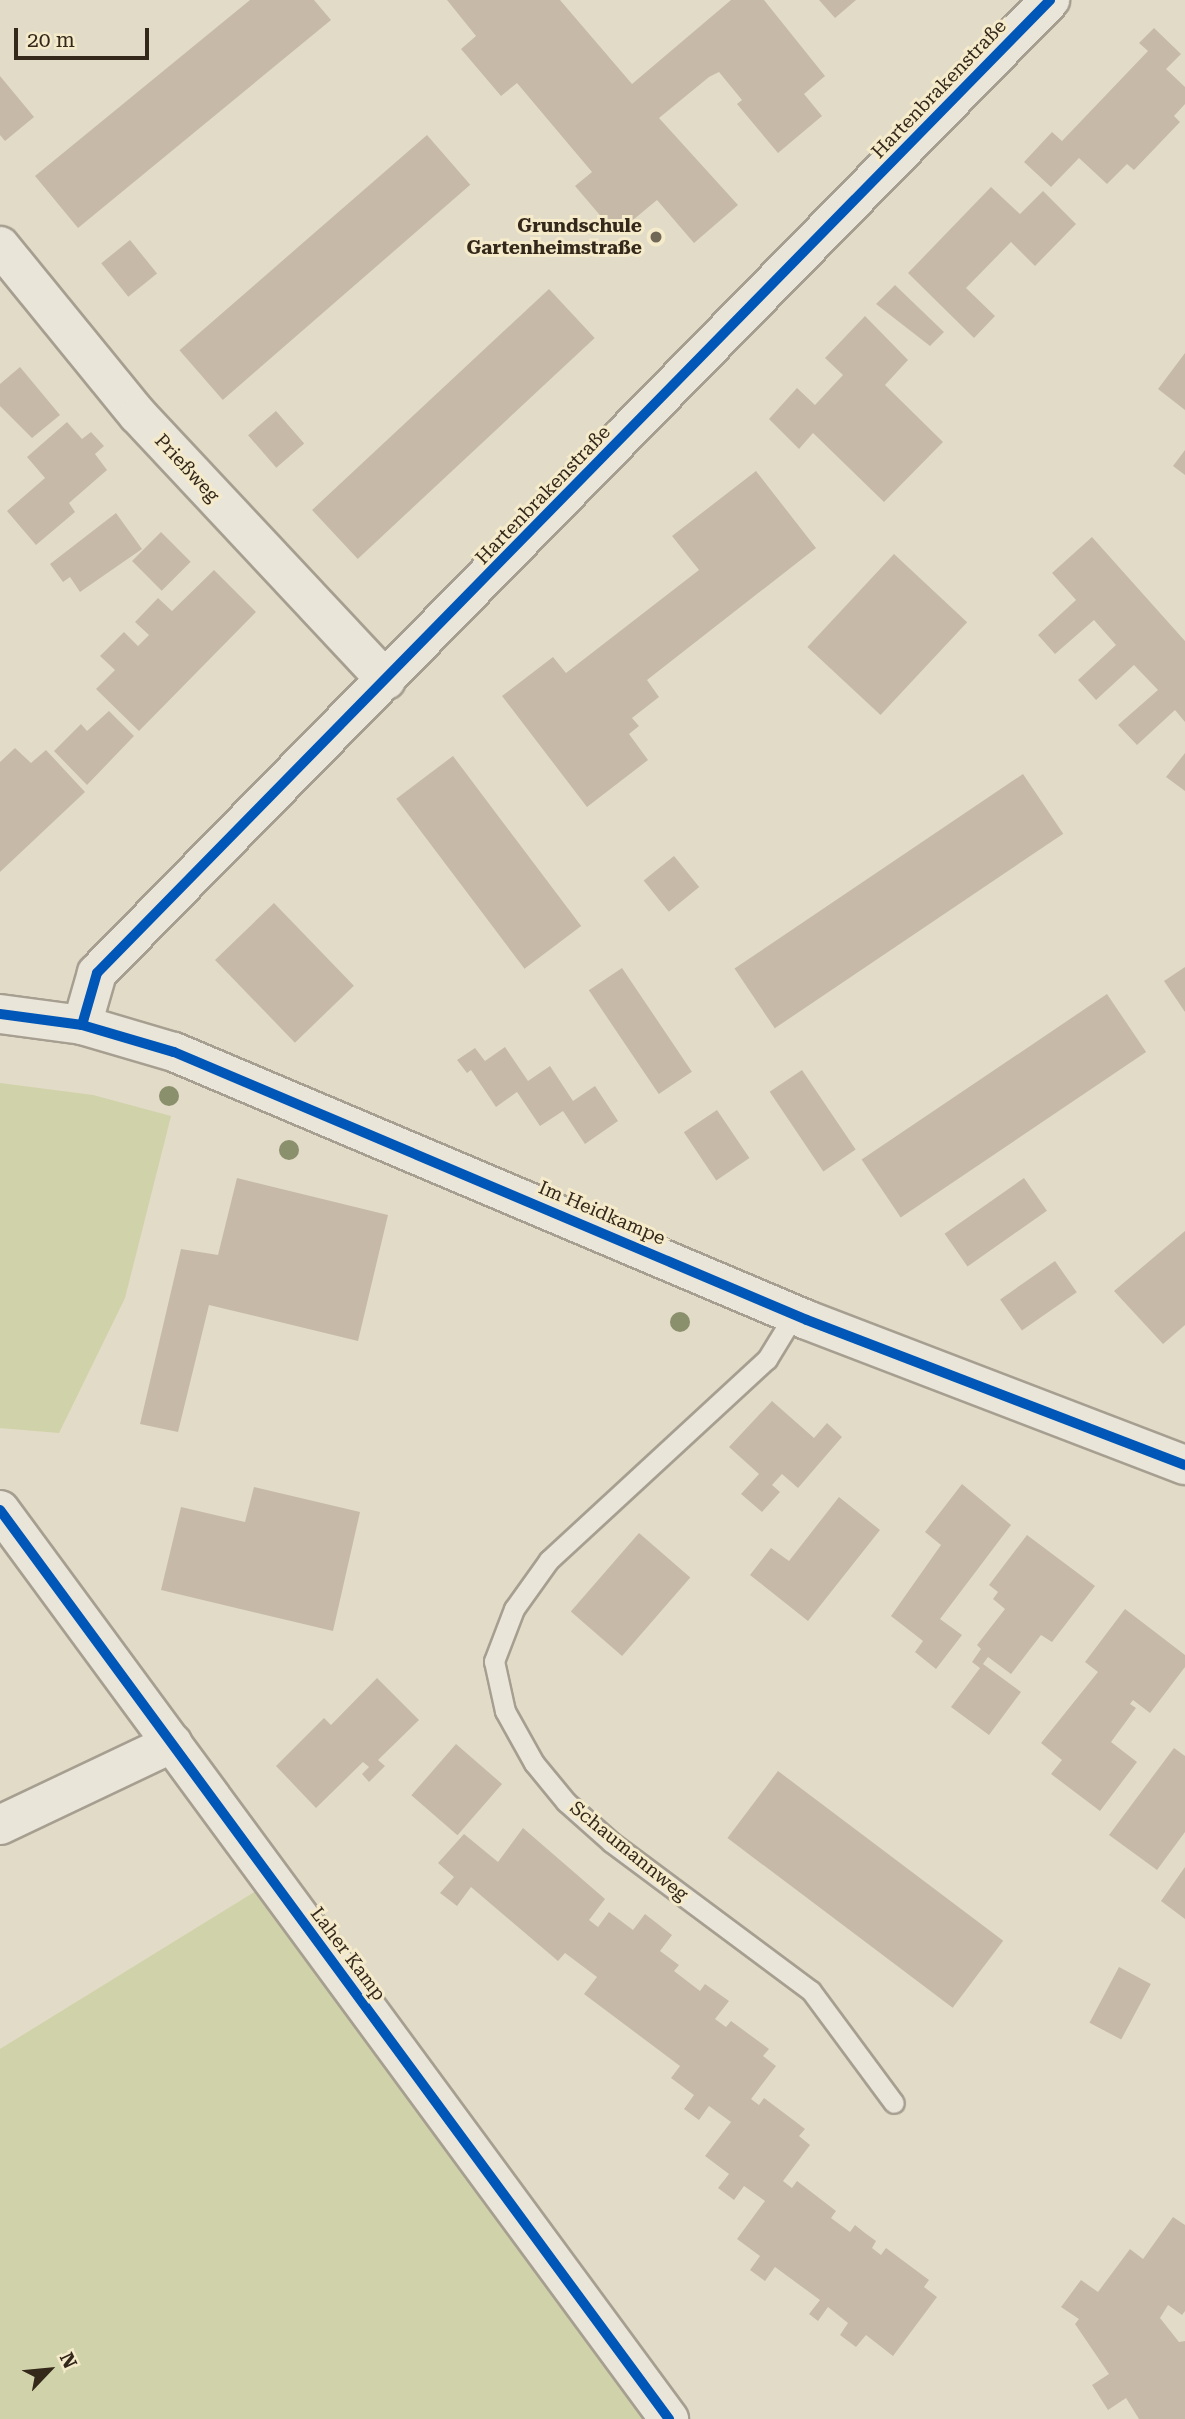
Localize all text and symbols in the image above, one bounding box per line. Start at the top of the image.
scale bar [18,14,152,58]
street label: Hartenbrakenstraße [867,15,1011,163]
text: 20 m [27,28,75,52]
place label: Grundschule Gartenheimstraße [466,215,642,259]
marker: Grundschule Gartenheimstraße [648,229,664,245]
street label: Hartenbrakenstraße [471,421,615,569]
street label: Prießweg [150,429,224,507]
street label: Im Heidkampe [535,1176,669,1250]
street label: Schaumannweg [565,1796,693,1906]
street label: Laher Kamp [305,1903,391,2005]
north arrow [14,2335,84,2405]
text: N [55,2349,82,2372]

